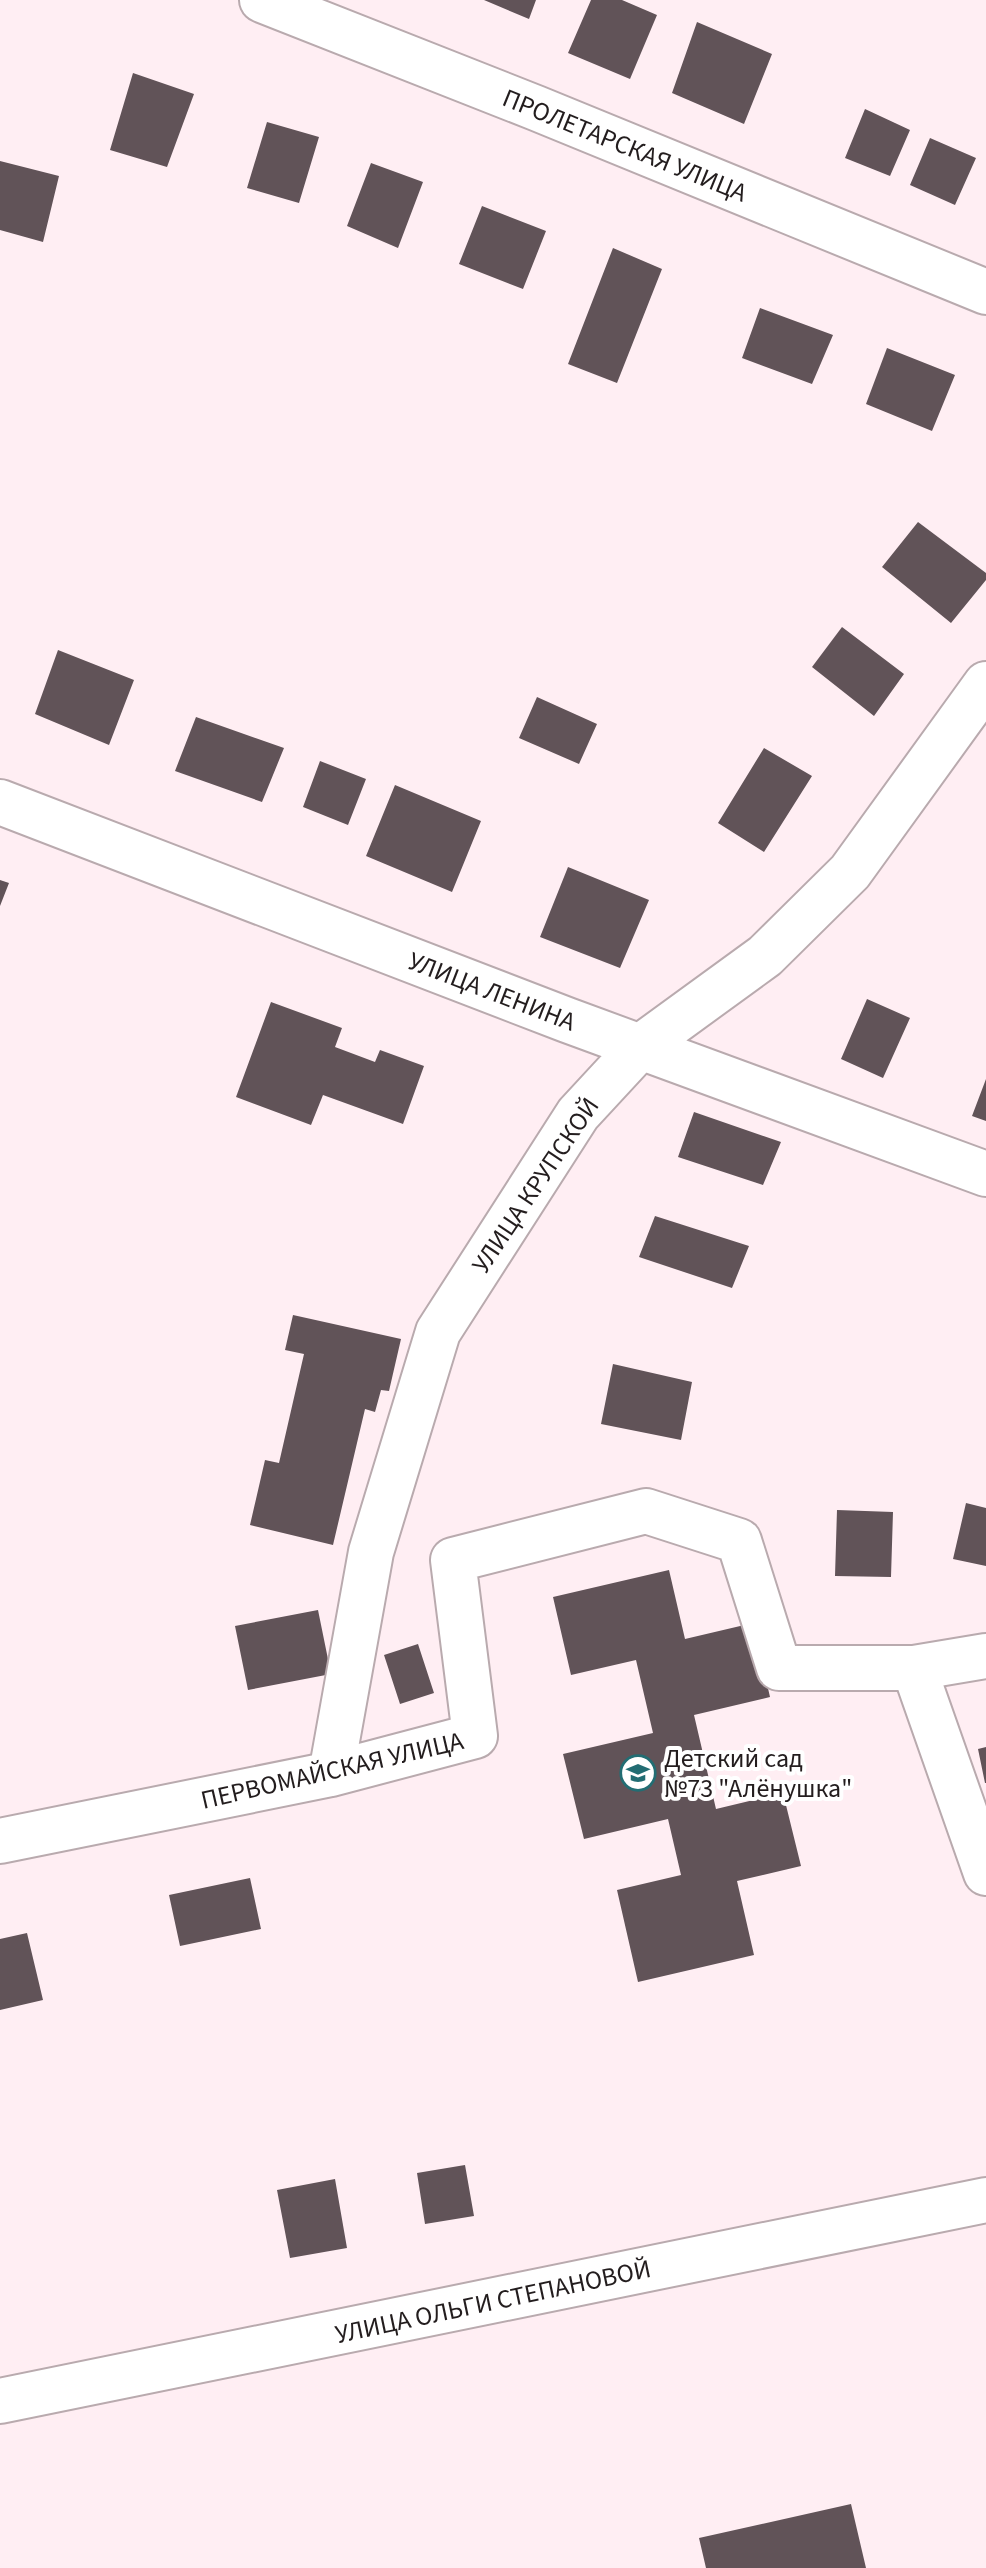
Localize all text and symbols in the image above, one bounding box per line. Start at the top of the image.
street label: ПРОЛЕТАРСКАЯ УЛИЦА [497,80,753,212]
street label: УЛИЦА ЛЕНИНА [403,943,582,1041]
street label: УЛИЦА КРУПСКОЙ [463,1090,608,1281]
street label: ПЕРВОМАЙСКАЯ УЛИЦА [197,1722,468,1819]
place label: Детский сад №73 "Алёнушка" [664,1740,852,1807]
school or university icon: Детский сад №73 "Алёнушка" [619,1754,657,1792]
street label: УЛИЦА ОЛЬГИ СТЕПАНОВОЙ [332,2250,654,2353]

